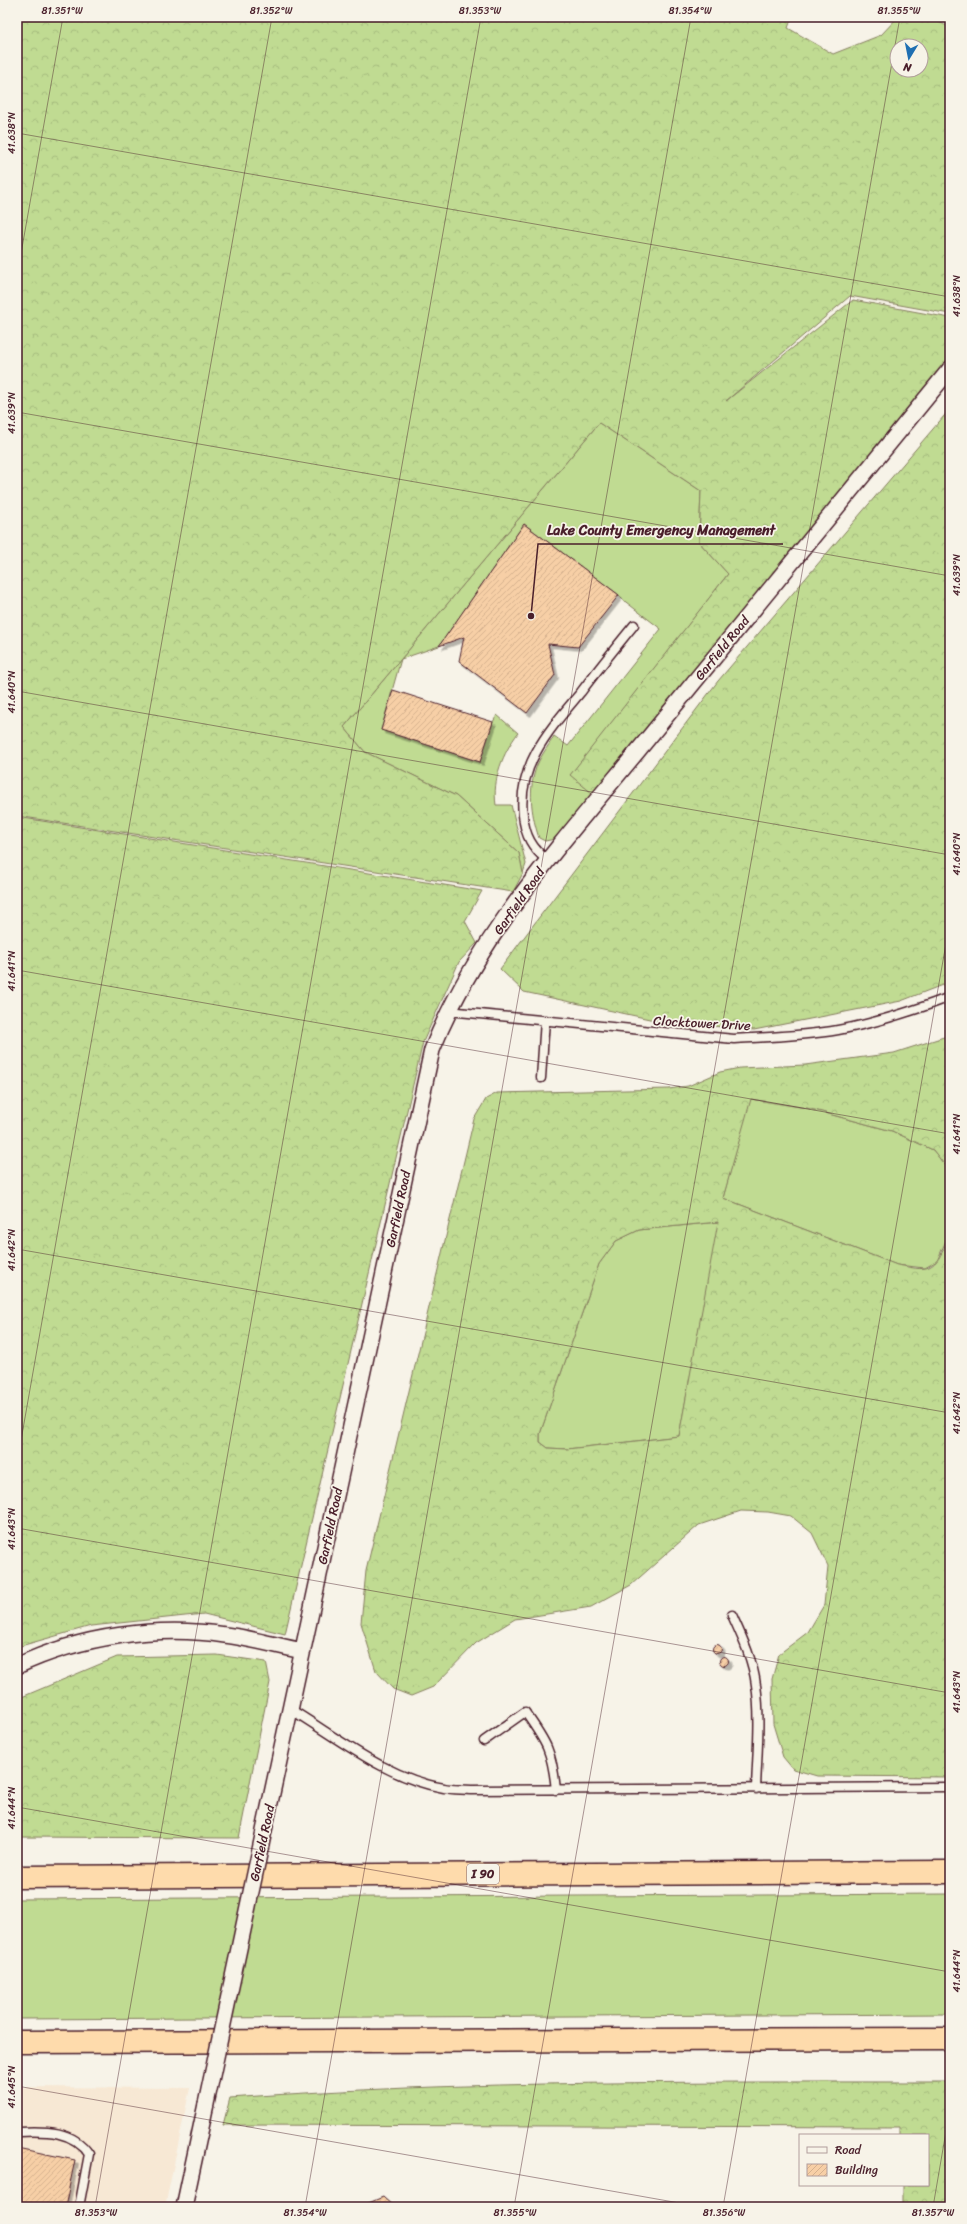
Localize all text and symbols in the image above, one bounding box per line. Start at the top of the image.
text: 81.351°W [41,2,83,20]
text: 81.352°W [250,2,293,20]
text: 81.353°W [459,2,501,20]
text: 81.354°W [668,2,712,20]
text: 81.355°W [877,2,921,20]
north arrow [889,38,929,78]
text: N [902,57,914,78]
text: 41.638°N [3,112,21,154]
text: 41.638°N [948,275,966,317]
text: 41.639°N [3,392,21,434]
callout: Lake County Emergency Management [538,518,783,544]
text: Lake County Emergency Management [547,518,776,543]
text: 41.639°N [948,554,966,596]
street label: Garfield Road [689,610,756,686]
text: 41.640°N [3,670,21,714]
text: 41.640°N [948,832,966,876]
street label: Garfield Road [487,862,551,940]
text: 41.641°N [3,950,21,992]
street label: Clocktower Drive [653,1009,752,1037]
text: 41.641°N [948,1113,966,1155]
street label: Garfield Road [379,1167,418,1249]
text: 41.642°N [3,1229,21,1271]
text: 41.642°N [948,1392,966,1434]
street label: Garfield Road [311,1484,350,1566]
text: 41.643°N [3,1508,21,1550]
text: 41.643°N [948,1671,966,1713]
text: 41.644°N [3,1786,21,1829]
street label: Garfield Road [243,1801,282,1883]
road number: I 90 [467,1864,499,1884]
text: 41.644°N [948,1949,966,1992]
text: 41.645°N [3,2066,21,2108]
legend [799,2134,929,2186]
text: Road [835,2139,862,2161]
text: Building [835,2159,878,2181]
text: 81.353°W [75,2204,117,2222]
text: 81.354°W [283,2204,327,2222]
text: 81.355°W [493,2204,537,2222]
text: 81.356°W [703,2204,746,2222]
text: 81.357°W [912,2204,955,2222]

